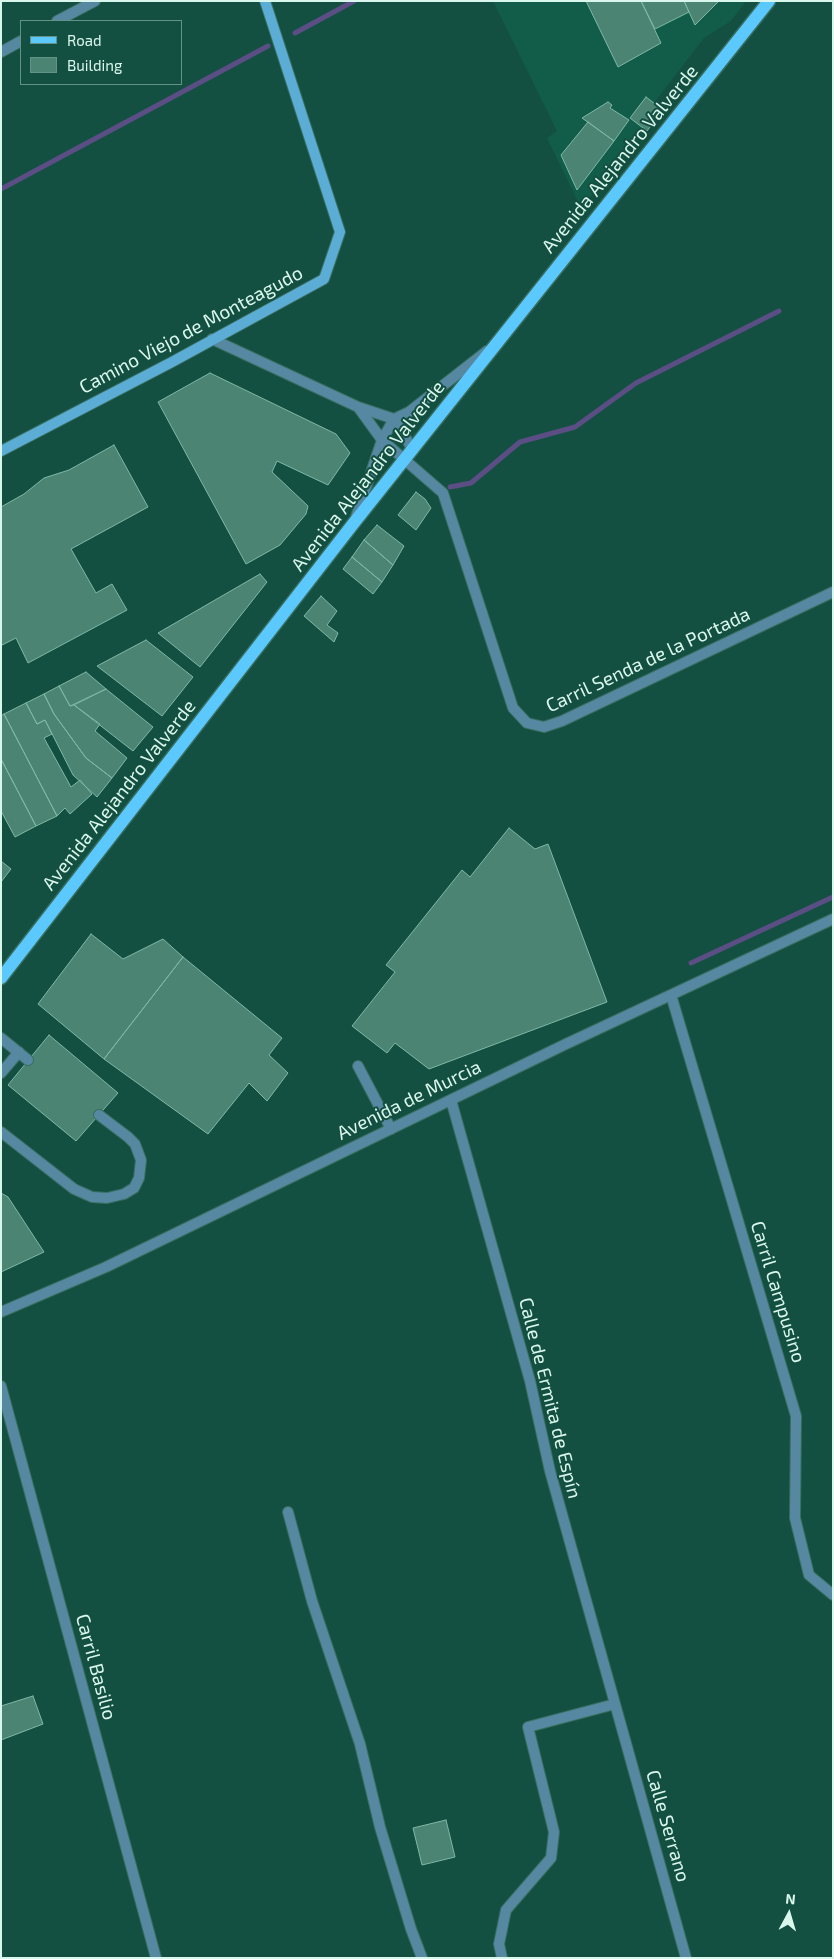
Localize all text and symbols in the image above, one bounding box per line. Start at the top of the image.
legend [20,20,182,85]
text: Road [67,31,102,49]
text: Building [67,56,122,74]
street label: Avenida Alejandro Valverde [537,60,703,258]
street label: Camino Viejo de Monteagudo [75,261,307,399]
street label: Avenida Alejandro Valverde [287,376,449,576]
street label: Carril Senda de la Portada [542,603,754,717]
street label: Avenida Alejandro Valverde [38,695,200,895]
street label: Avenida de Murcia [333,1055,485,1145]
street label: Carril Campusino [746,1218,810,1366]
street label: Calle de Ermita de Espín [514,1295,586,1501]
street label: Carril Basilio [71,1611,121,1723]
street label: Calle Serrano [641,1767,695,1885]
north arrow [764,1889,814,1939]
text: N [785,1890,797,1908]

